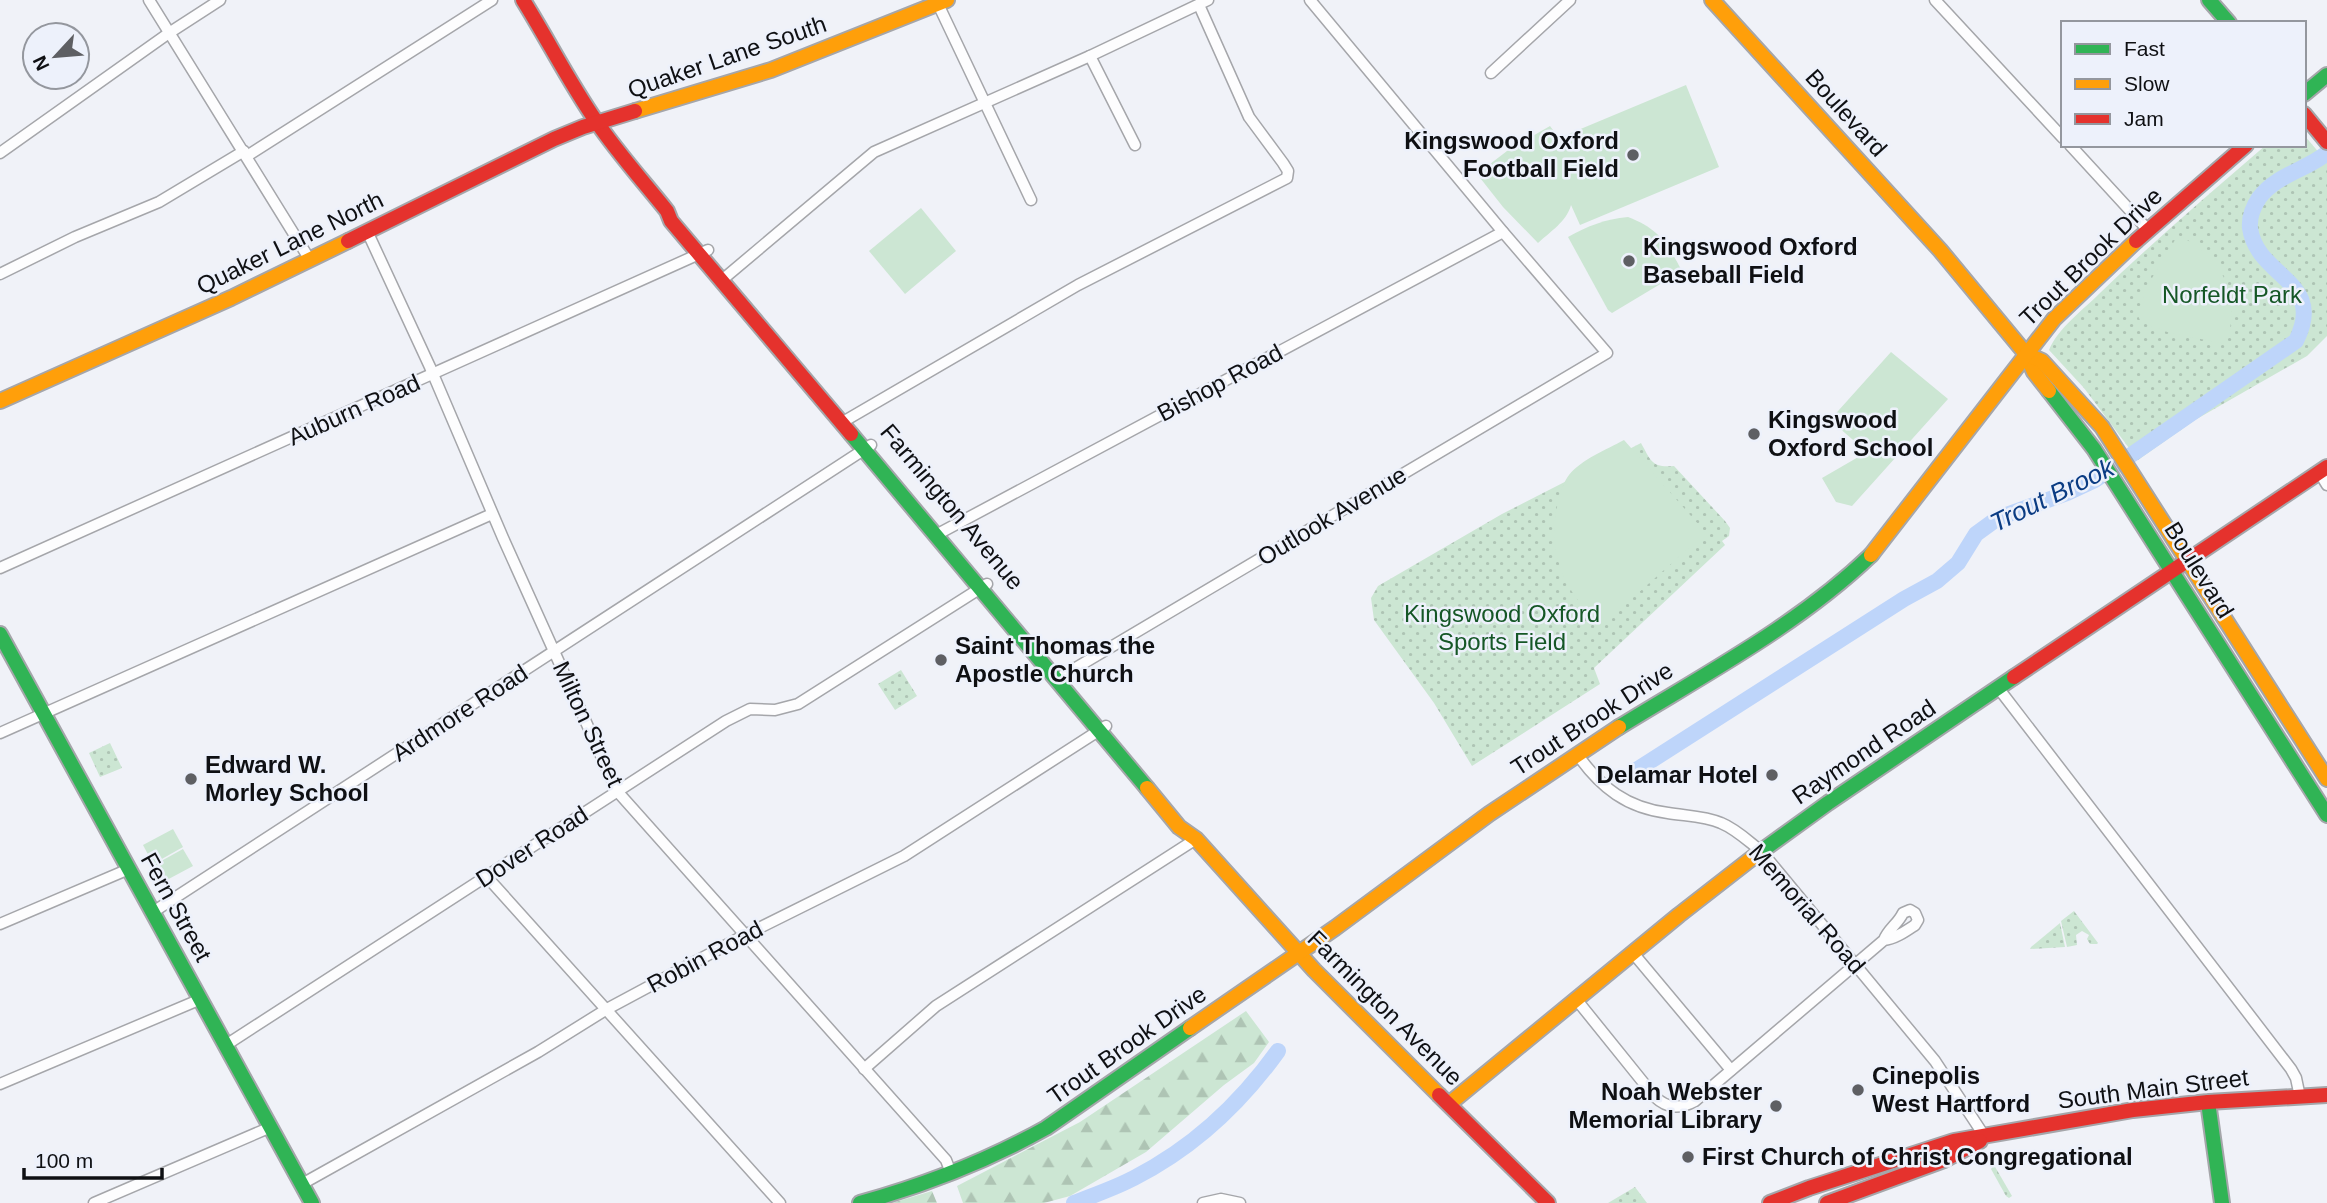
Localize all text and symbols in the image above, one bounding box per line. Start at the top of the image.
street label: Quaker Lane South [624,10,830,103]
north arrow [21,21,91,91]
legend [2061,21,2306,147]
text: Fast [2124,37,2165,60]
text: N [29,52,54,74]
street label: Boulevard [1800,63,1893,162]
text: Slow [2124,72,2170,95]
text: Jam [2124,107,2164,130]
place label: Kingswood Oxford Football Field [1404,127,1619,182]
marker: Kingswood Oxford Football Field [1625,147,1641,163]
street label: Trout Brook Drive [2014,182,2167,331]
street label: Quaker Lane North [192,186,387,299]
place label: Kingswood Oxford Baseball Field [1643,233,1858,288]
marker: Kingswood Oxford Baseball Field [1621,253,1637,269]
park label: Norfeldt Park [2162,281,2303,308]
street label: Bishop Road [1153,338,1287,427]
street label: Auburn Road [284,368,424,451]
place label: Kingswood Oxford School [1768,406,1933,461]
street label: Farmington Avenue [875,418,1029,595]
marker: Kingswood Oxford School [1746,426,1762,442]
water label: Trout Brook [1985,451,2121,538]
street label: Outlook Avenue [1252,460,1411,571]
street label: Boulevard [2159,517,2240,623]
park label: Kingswood Oxford Sports Field [1404,600,1600,655]
place label: Saint Thomas the Apostle Church [955,632,1155,687]
marker: Saint Thomas the Apostle Church [933,652,949,668]
street label: Trout Brook Drive [1506,656,1678,781]
street label: Milton Street [548,657,629,791]
street label: Ardmore Road [387,659,533,766]
street label: Raymond Road [1787,694,1940,809]
place label: Edward W. Morley School [205,751,369,806]
place label: Delamar Hotel [1597,761,1758,788]
marker: Delamar Hotel [1764,767,1780,783]
marker: Edward W. Morley School [183,771,199,787]
street label: Dover Road [471,800,593,893]
street label: Memorial Road [1744,838,1871,979]
street label: Fern Street [136,848,218,966]
street label: Robin Road [642,915,767,998]
street label: Farmington Avenue [1302,925,1468,1091]
street label: Trout Brook Drive [1042,980,1211,1109]
place label: Cinepolis West Hartford [1872,1062,2030,1117]
street label: South Main Street [2056,1063,2250,1114]
place label: Noah Webster Memorial Library [1569,1078,1763,1133]
marker: Cinepolis West Hartford [1850,1082,1866,1098]
marker: Noah Webster Memorial Library [1768,1098,1784,1114]
scale bar [24,1136,163,1180]
place label: First Church of Christ Congregational [1702,1143,2133,1170]
text: 100 m [35,1149,93,1172]
marker: First Church of Christ Congregational [1680,1149,1696,1165]

